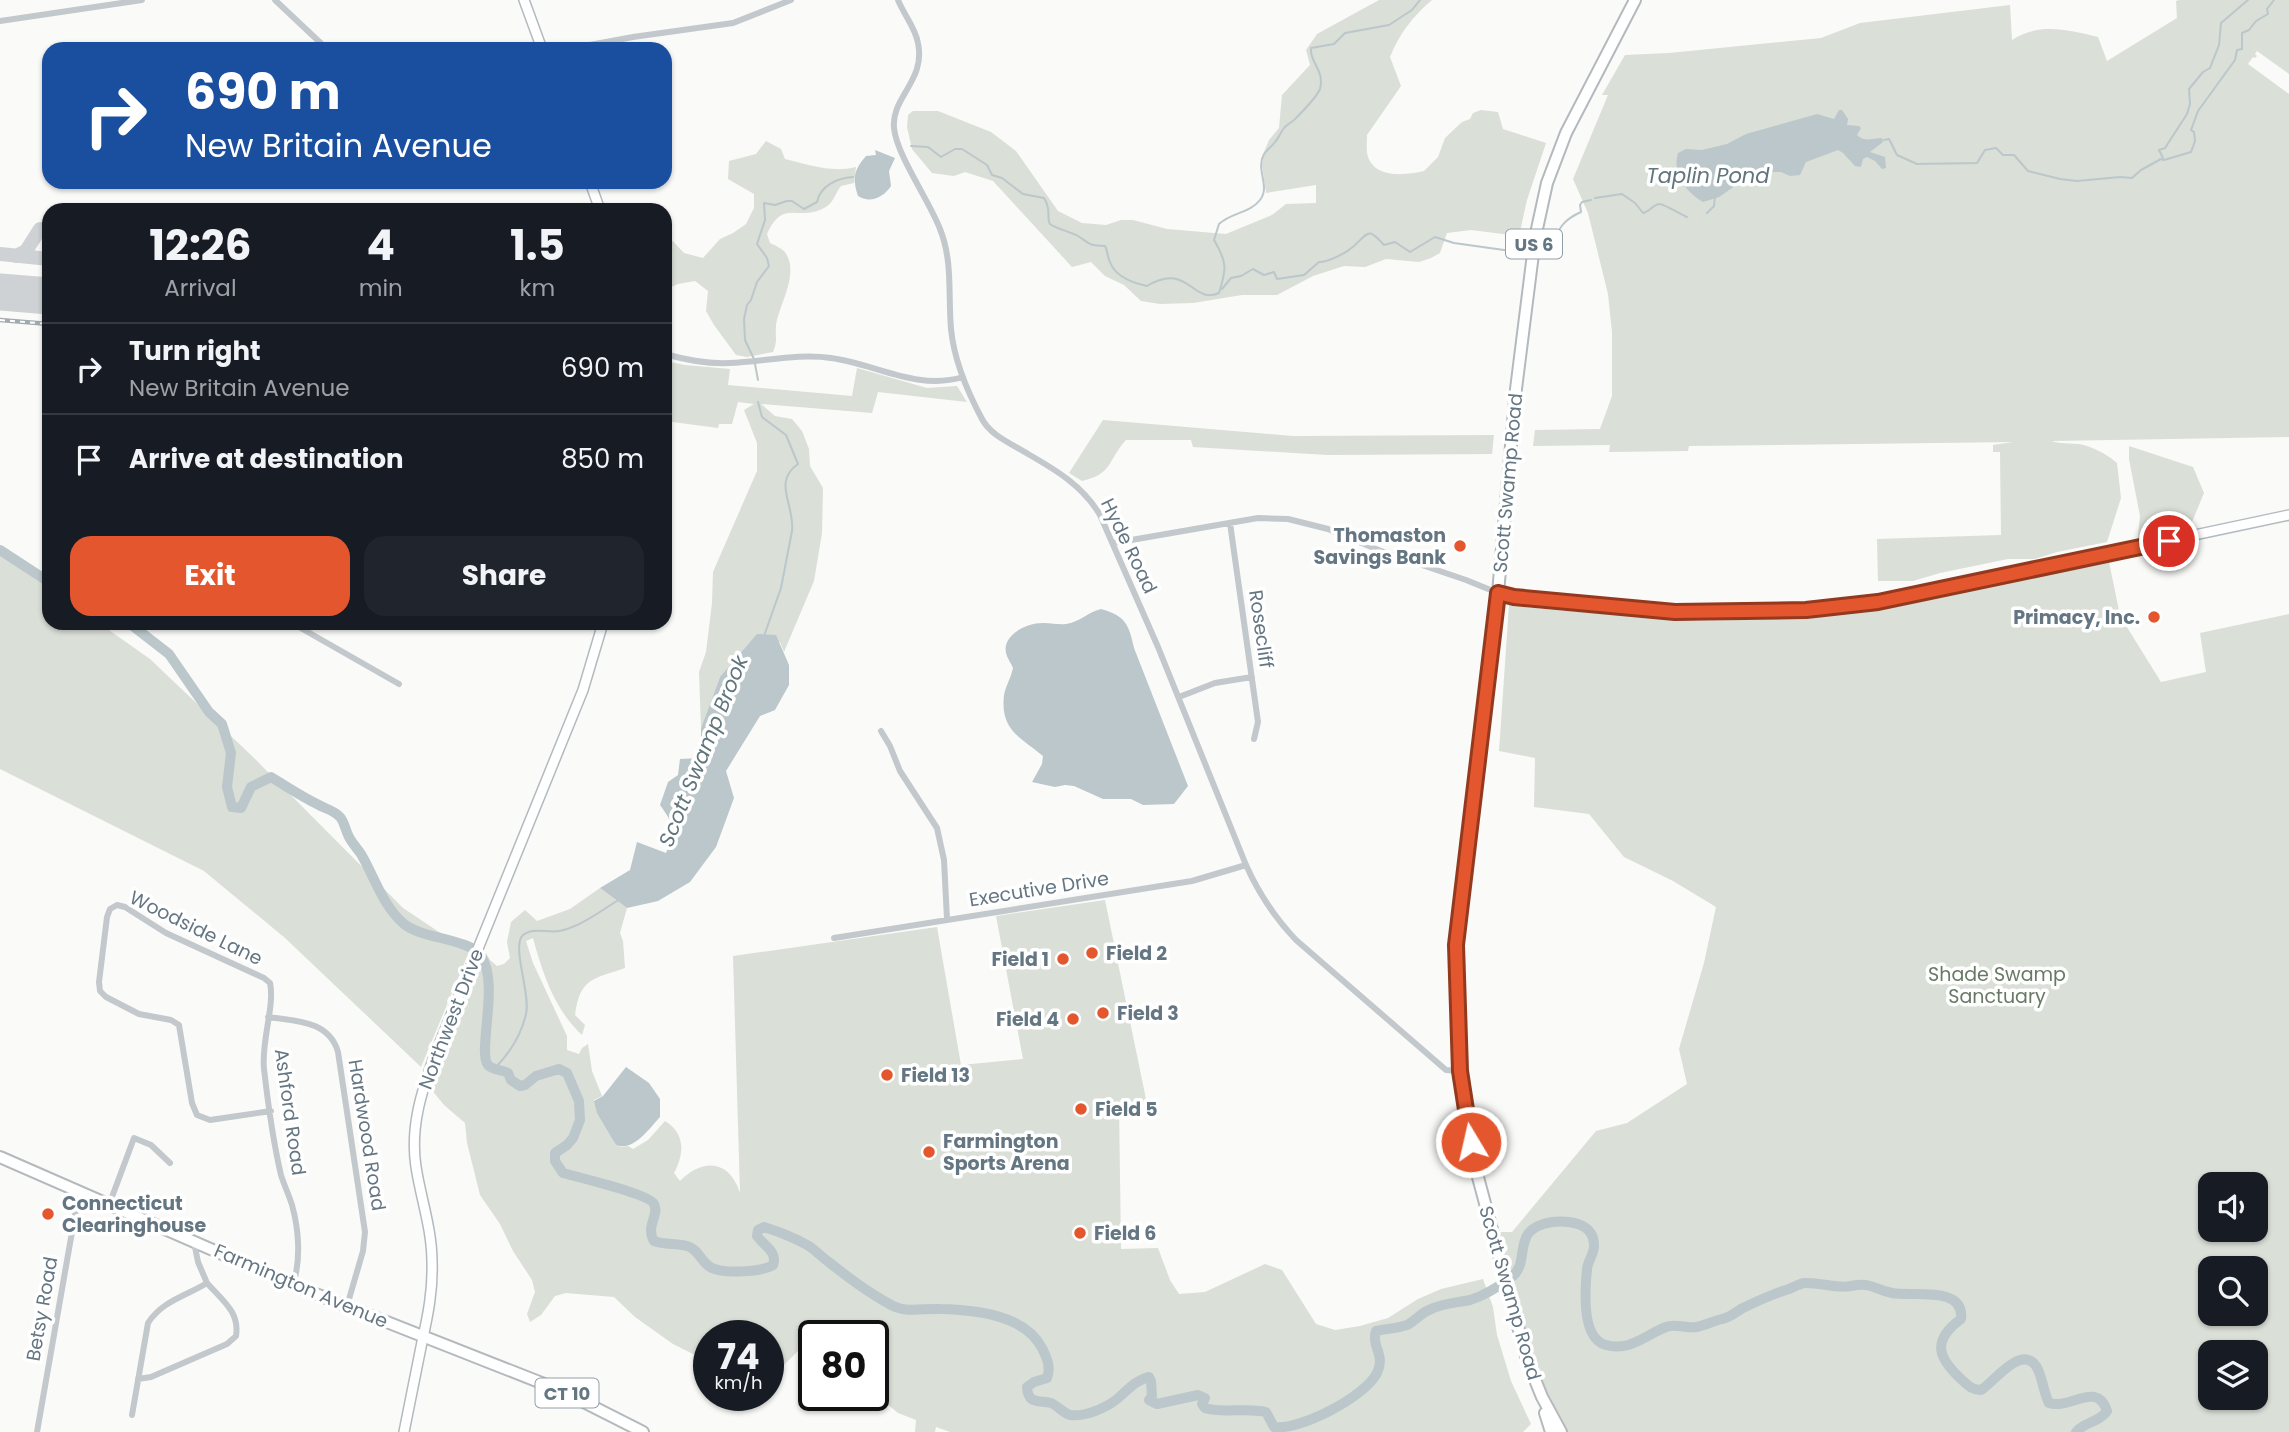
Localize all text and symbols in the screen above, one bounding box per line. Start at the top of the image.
text: 690 m [185,58,341,126]
icon: right [70,70,161,161]
text: New Britain Avenue [185,123,492,168]
water label: Taplin Pond [1646,161,1770,190]
text: 12:26 [149,216,252,275]
text: 4 [367,216,395,275]
text: 1.5 [510,216,565,275]
road number: US 6 [1506,230,1562,258]
text: Arrival [164,272,237,304]
text: min [359,272,403,304]
text: km [520,272,555,304]
text: Turn right [129,333,261,369]
icon: right [70,350,108,388]
text: 690 m [561,350,644,386]
text: New Britain Avenue [129,372,350,404]
street label: Scott Swamp Road [1487,392,1529,574]
icon: arrive [70,441,108,479]
text: Arrive at destination [129,441,404,477]
text: 850 m [561,441,644,477]
street label: Hyde Road [1094,494,1164,598]
pin [2139,511,2199,571]
place label: Thomaston Savings Bank [1314,522,1446,571]
icon: arrive [2150,522,2188,560]
button: Exit [70,536,350,616]
button: Share [364,536,644,616]
marker: Thomaston Savings Bank [1452,538,1468,554]
street label: Rosecliff [1242,588,1280,670]
place label: Primacy, Inc. [2013,604,2140,631]
marker: Primacy, Inc. [2146,609,2162,625]
water label: Scott Swamp Brook [651,650,755,851]
street label: Executive Drive [967,865,1111,913]
street label: Woodside Lane [125,884,267,972]
place label: Field 2 [1106,940,1167,967]
street label: Northwest Drive [412,945,490,1093]
marker: Field 2 [1084,945,1100,961]
place label: Field 1 [992,946,1049,973]
marker: Field 1 [1055,951,1071,967]
park label: Shade Swamp Sanctuary [1928,961,2066,1010]
place label: Field 3 [1117,1000,1179,1027]
marker: Field 3 [1095,1005,1111,1021]
place label: Field 4 [996,1006,1059,1033]
marker: Field 4 [1065,1011,1081,1027]
street label: Ashford Road [268,1047,312,1177]
street label: Hardwood Road [342,1057,392,1213]
place label: Field 13 [901,1062,970,1089]
marker: Field 13 [879,1067,895,1083]
place label: Field 5 [1095,1096,1158,1123]
marker: Field 5 [1073,1101,1089,1117]
position arrow [1434,1105,1508,1179]
place label: Farmington Sports Arena [943,1128,1070,1177]
marker: Farmington Sports Arena [921,1144,937,1160]
map controls [2198,1172,2268,1410]
button: sound [2198,1172,2268,1242]
place label: Connecticut Clearinghouse [62,1190,206,1239]
street label: Scott Swamp Road [1472,1203,1548,1383]
marker: Connecticut Clearinghouse [40,1206,56,1222]
place label: Field 6 [1094,1220,1156,1247]
marker: Field 6 [1072,1225,1088,1241]
street label: Farmington Avenue [210,1237,392,1335]
street label: Betsy Road [20,1255,64,1363]
button: search [2198,1256,2268,1326]
speed limit sign: 80 [798,1320,889,1411]
text: 74 [717,1332,760,1381]
button: layers [2198,1340,2268,1410]
text: km/h [715,1370,762,1395]
road number: CT 10 [536,1378,598,1408]

